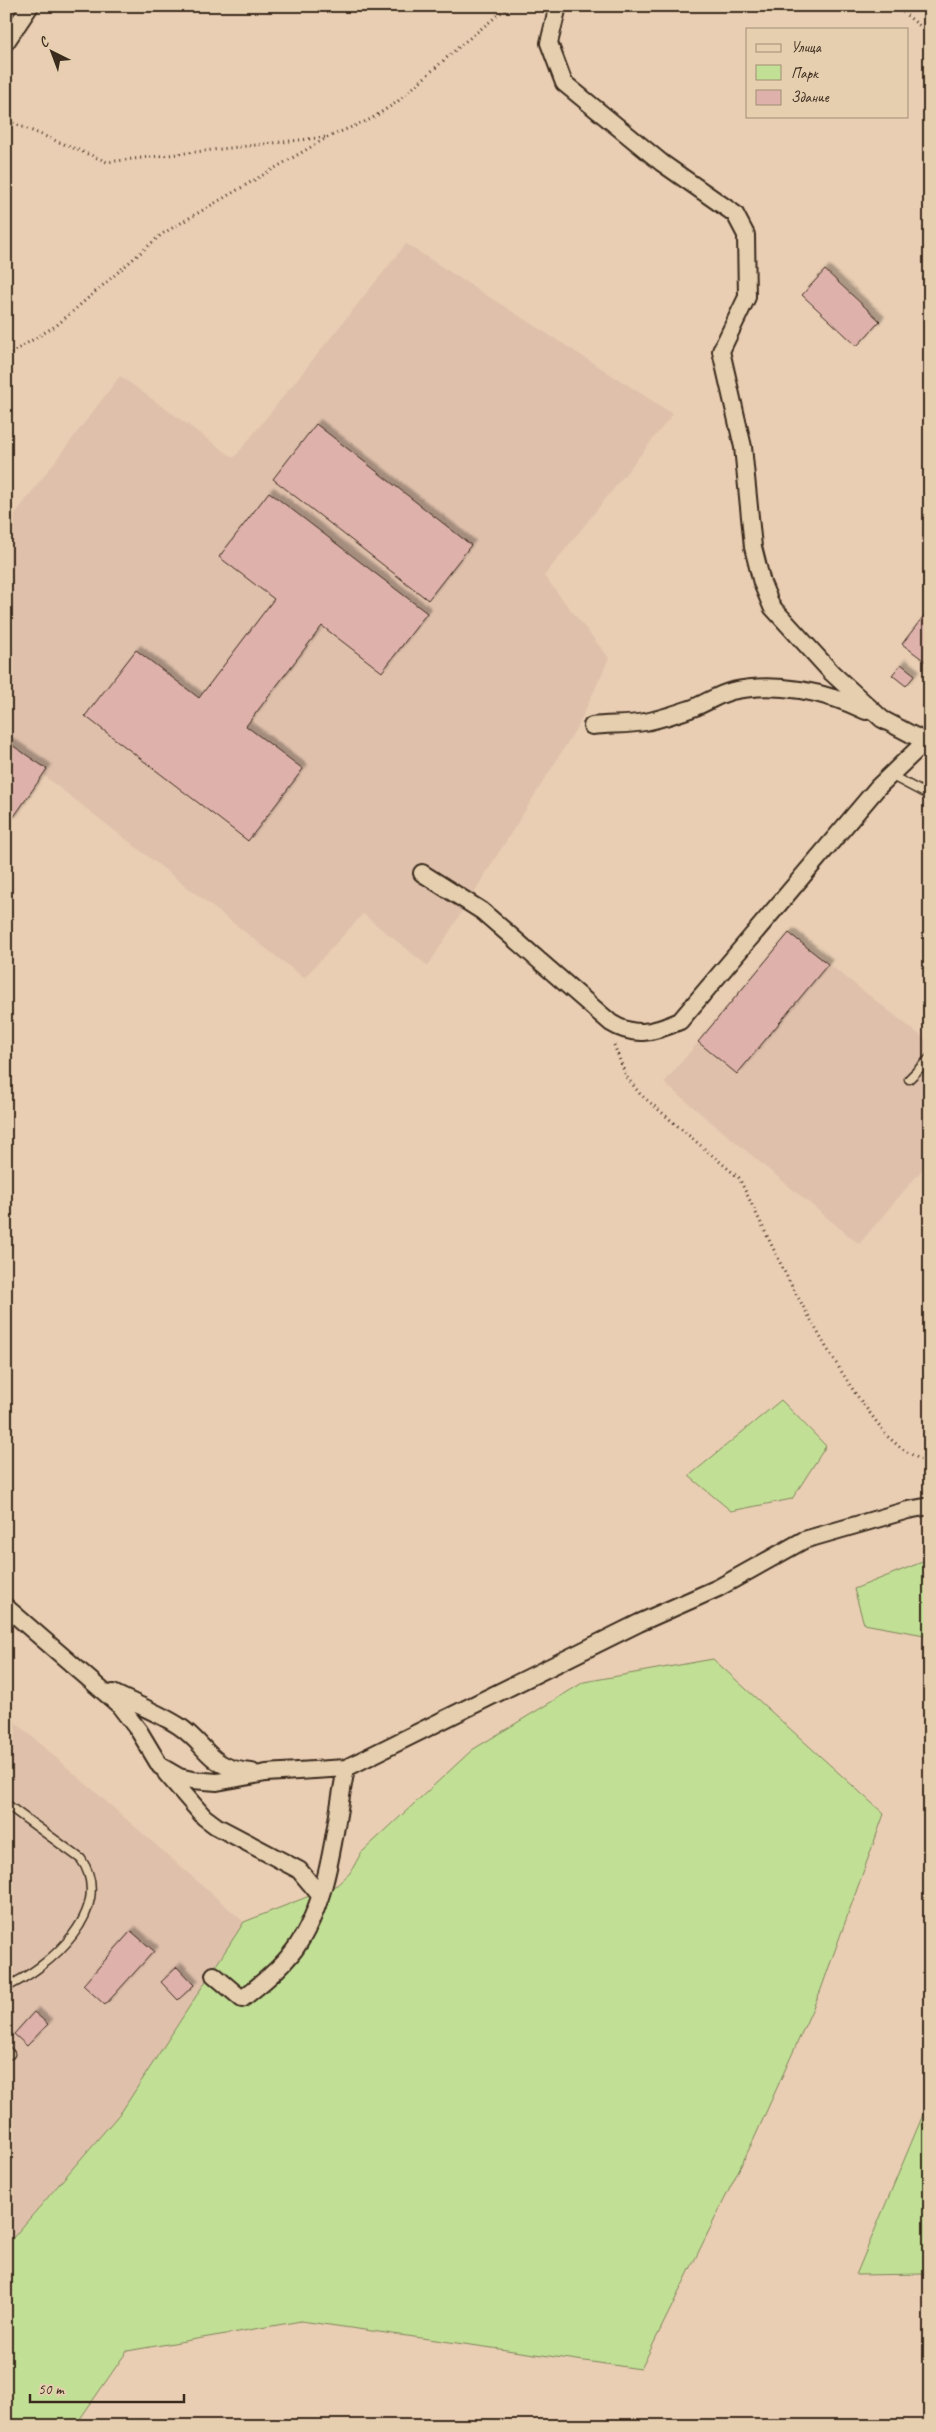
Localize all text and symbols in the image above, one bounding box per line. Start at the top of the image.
north arrow [28,28,78,78]
legend [746,28,908,118]
text: С [35,33,53,51]
text: Улица [791,38,822,57]
text: Парк [791,64,819,83]
text: Здание [791,88,830,107]
scale bar [30,2372,184,2404]
text: 50 m [38,2380,65,2399]

